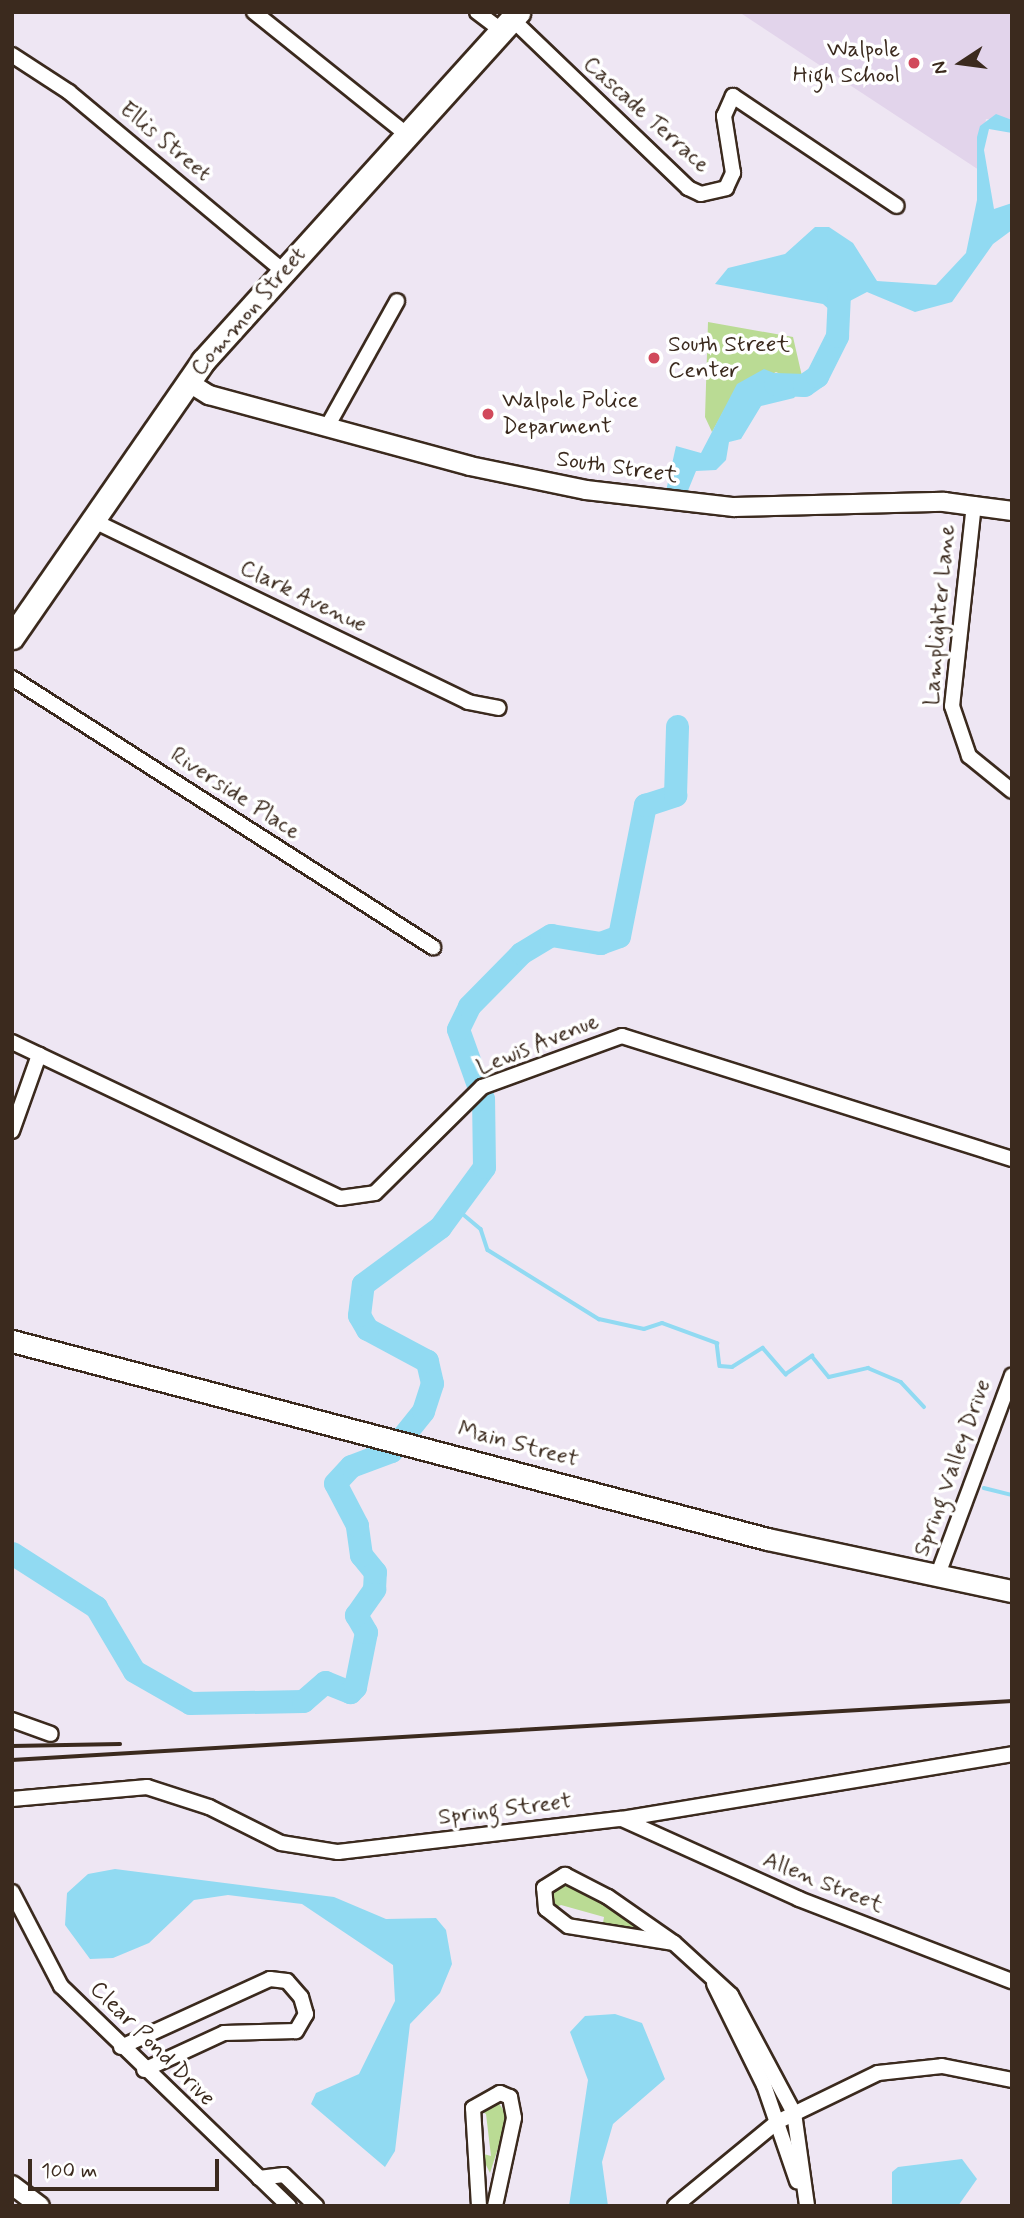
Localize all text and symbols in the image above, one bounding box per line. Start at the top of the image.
north arrow [926,28,996,98]
place label: Walpole High School [793,36,900,90]
street label: Cascade Terrace [578,52,714,178]
marker: Walpole High School [906,55,922,71]
text: N [926,59,954,77]
street label: Ellis Street [112,95,218,189]
street label: Common Street [184,240,314,384]
place label: South Street Center [668,331,790,385]
marker: South Street Center [646,350,662,366]
place label: Walpole Police Deparment [502,387,636,441]
marker: Walpole Police Deparment [480,406,496,422]
street label: South Street [555,446,679,490]
street label: Lamplighter Lane [918,525,962,705]
street label: Clark Avenue [237,555,369,639]
street label: Riverside Place [166,742,304,846]
street label: Lewis Avenue [471,1007,605,1083]
street label: Spring Valley Drive [909,1378,997,1558]
street label: Main Street [455,1416,581,1474]
street label: Spring Street [437,1788,573,1832]
street label: Allen Street [759,1846,887,1920]
street label: Clear Pond Drive [84,1976,220,2112]
scale bar [32,2144,222,2188]
text: 100 m [41,2157,97,2185]

